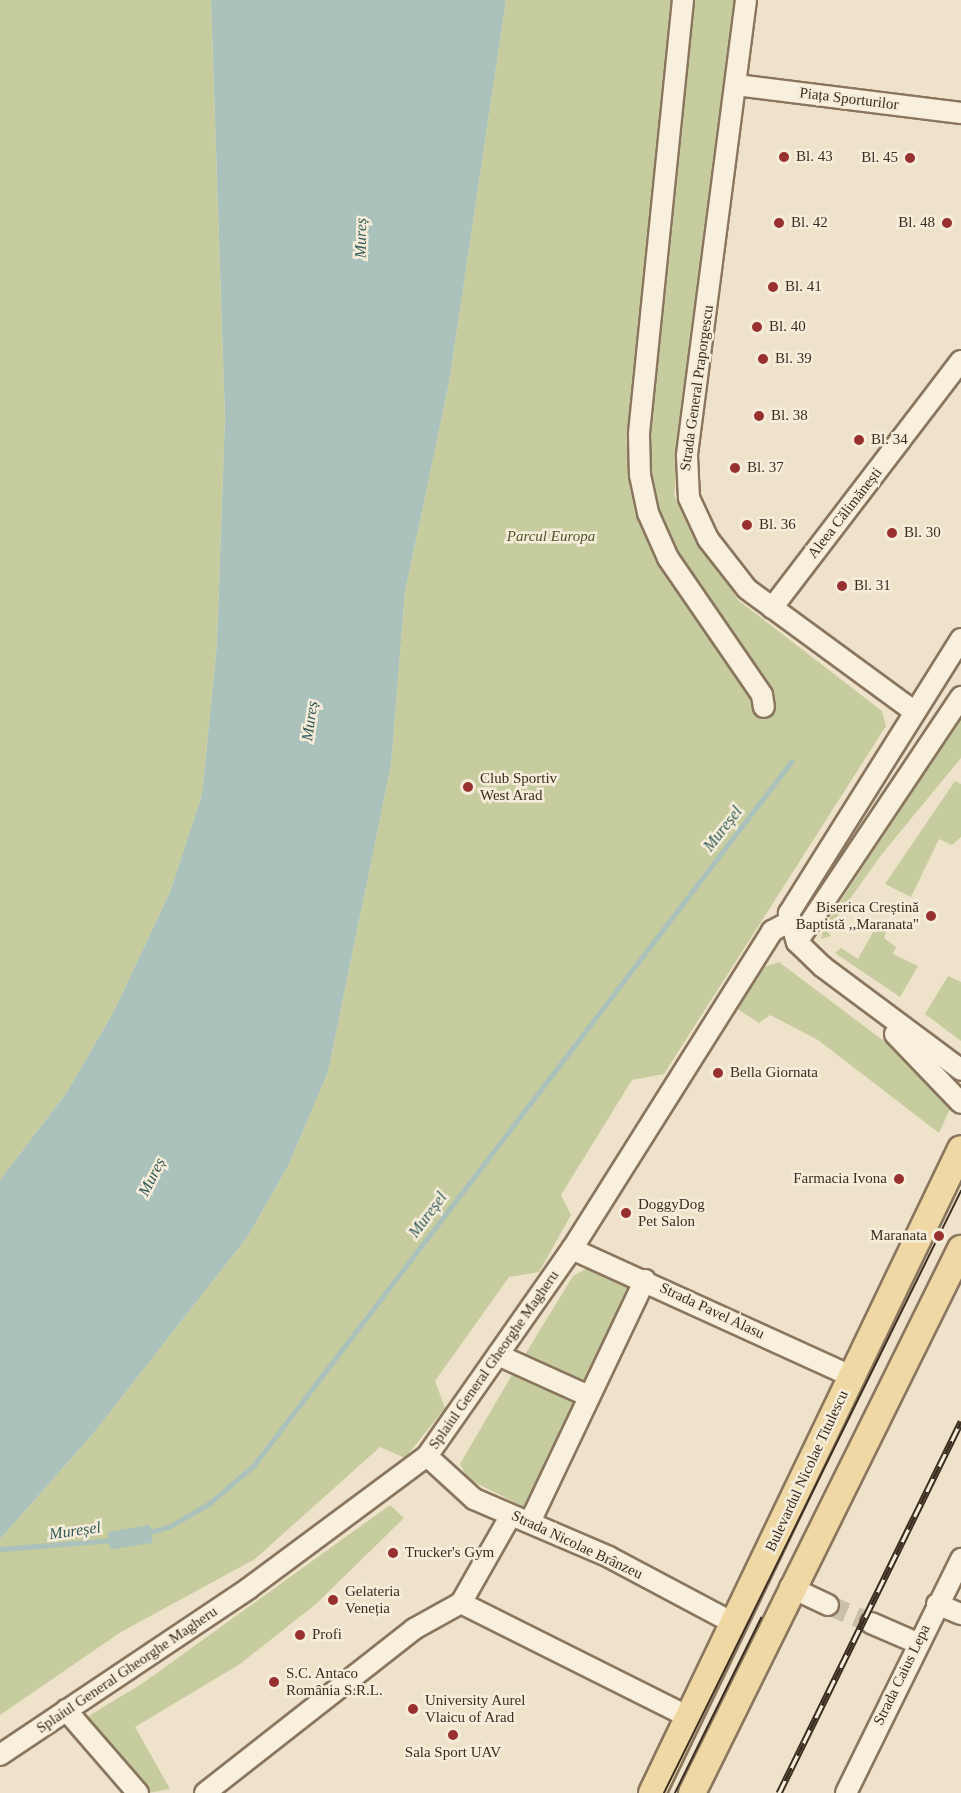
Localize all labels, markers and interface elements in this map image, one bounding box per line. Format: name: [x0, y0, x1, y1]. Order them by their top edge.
street label: Piața Sporturilor: [798, 84, 900, 114]
place label: Bl. 43: [796, 148, 833, 166]
place label: Bl. 45: [861, 149, 898, 167]
marker: Bl. 43: [777, 150, 791, 164]
marker: Bl. 45: [903, 151, 917, 165]
place label: Bl. 42: [791, 214, 828, 232]
place label: Bl. 48: [898, 214, 935, 232]
marker: Bl. 42: [772, 216, 786, 230]
marker: Bl. 48: [940, 216, 954, 230]
water label: Mureș: [351, 218, 371, 258]
place label: Bl. 41: [785, 278, 822, 296]
marker: Bl. 41: [766, 280, 780, 294]
street label: Strada General Praporgescu: [676, 304, 718, 472]
place label: Bl. 40: [769, 318, 806, 336]
marker: Bl. 40: [750, 320, 764, 334]
place label: Bl. 39: [775, 350, 812, 368]
marker: Bl. 39: [756, 352, 770, 366]
place label: Bl. 38: [771, 407, 808, 425]
marker: Bl. 38: [752, 409, 766, 423]
place label: Bl. 34: [871, 431, 908, 449]
marker: Bl. 34: [852, 433, 866, 447]
place label: Bl. 37: [747, 459, 784, 477]
marker: Bl. 37: [728, 461, 742, 475]
street label: Aleea Călimănești: [804, 464, 886, 562]
place label: Bl. 36: [759, 516, 796, 534]
marker: Bl. 36: [740, 518, 754, 532]
place label: Bl. 30: [904, 524, 941, 542]
marker: Bl. 30: [885, 526, 899, 540]
park label: Parcul Europa: [507, 528, 595, 546]
place label: Bl. 31: [854, 577, 891, 595]
marker: Bl. 31: [835, 579, 849, 593]
water label: Mureș: [298, 700, 322, 742]
place label: Club Sportiv West Arad: [480, 769, 557, 804]
marker: Club Sportiv West Arad: [461, 780, 475, 794]
water label: Mureșel: [699, 803, 747, 855]
place label: Biserica Creștină Baptistă ,,Maranata": [796, 898, 919, 933]
marker: Biserica Creștină Baptistă ,,Maranata": [924, 909, 938, 923]
place label: Bella Giornata: [730, 1064, 818, 1082]
marker: Bella Giornata: [711, 1066, 725, 1080]
water label: Mureș: [134, 1155, 170, 1199]
place label: Farmacia Ivona: [793, 1170, 887, 1188]
marker: Farmacia Ivona: [892, 1172, 906, 1186]
water label: Mureșel: [405, 1189, 451, 1241]
place label: DoggyDog Pet Salon: [638, 1195, 705, 1230]
marker: DoggyDog Pet Salon: [619, 1206, 633, 1220]
place label: Maranata: [870, 1227, 927, 1245]
marker: Maranata: [932, 1229, 946, 1243]
street label: Splaiul General Gheorghe Magheru: [425, 1267, 563, 1453]
street label: Strada Pavel Alasu: [656, 1279, 768, 1343]
street label: Bulevardul Nicolae Titulescu: [762, 1387, 852, 1555]
street label: Strada Nicolae Brânzeu: [509, 1507, 645, 1583]
water label: Mureșel: [48, 1518, 102, 1544]
place label: Trucker's Gym: [405, 1544, 494, 1562]
marker: Trucker's Gym: [386, 1546, 400, 1560]
place label: Gelateria Veneția: [345, 1582, 400, 1617]
marker: Gelateria Veneția: [326, 1593, 340, 1607]
street label: Splaiul General Gheorghe Magheru: [33, 1603, 221, 1737]
street label: Strada Caius Lepa: [870, 1622, 934, 1728]
place label: Profi: [312, 1626, 342, 1644]
marker: Profi: [293, 1628, 307, 1642]
place label: S.C. Antaco România S.R.L.: [286, 1664, 383, 1699]
marker: S.C. Antaco România S.R.L.: [267, 1675, 281, 1689]
place label: University Aurel Vlaicu of Arad: [425, 1691, 526, 1726]
marker: University Aurel Vlaicu of Arad: [406, 1702, 420, 1716]
marker: Sala Sport UAV: [446, 1728, 460, 1742]
place label: Sala Sport UAV: [405, 1744, 501, 1762]

